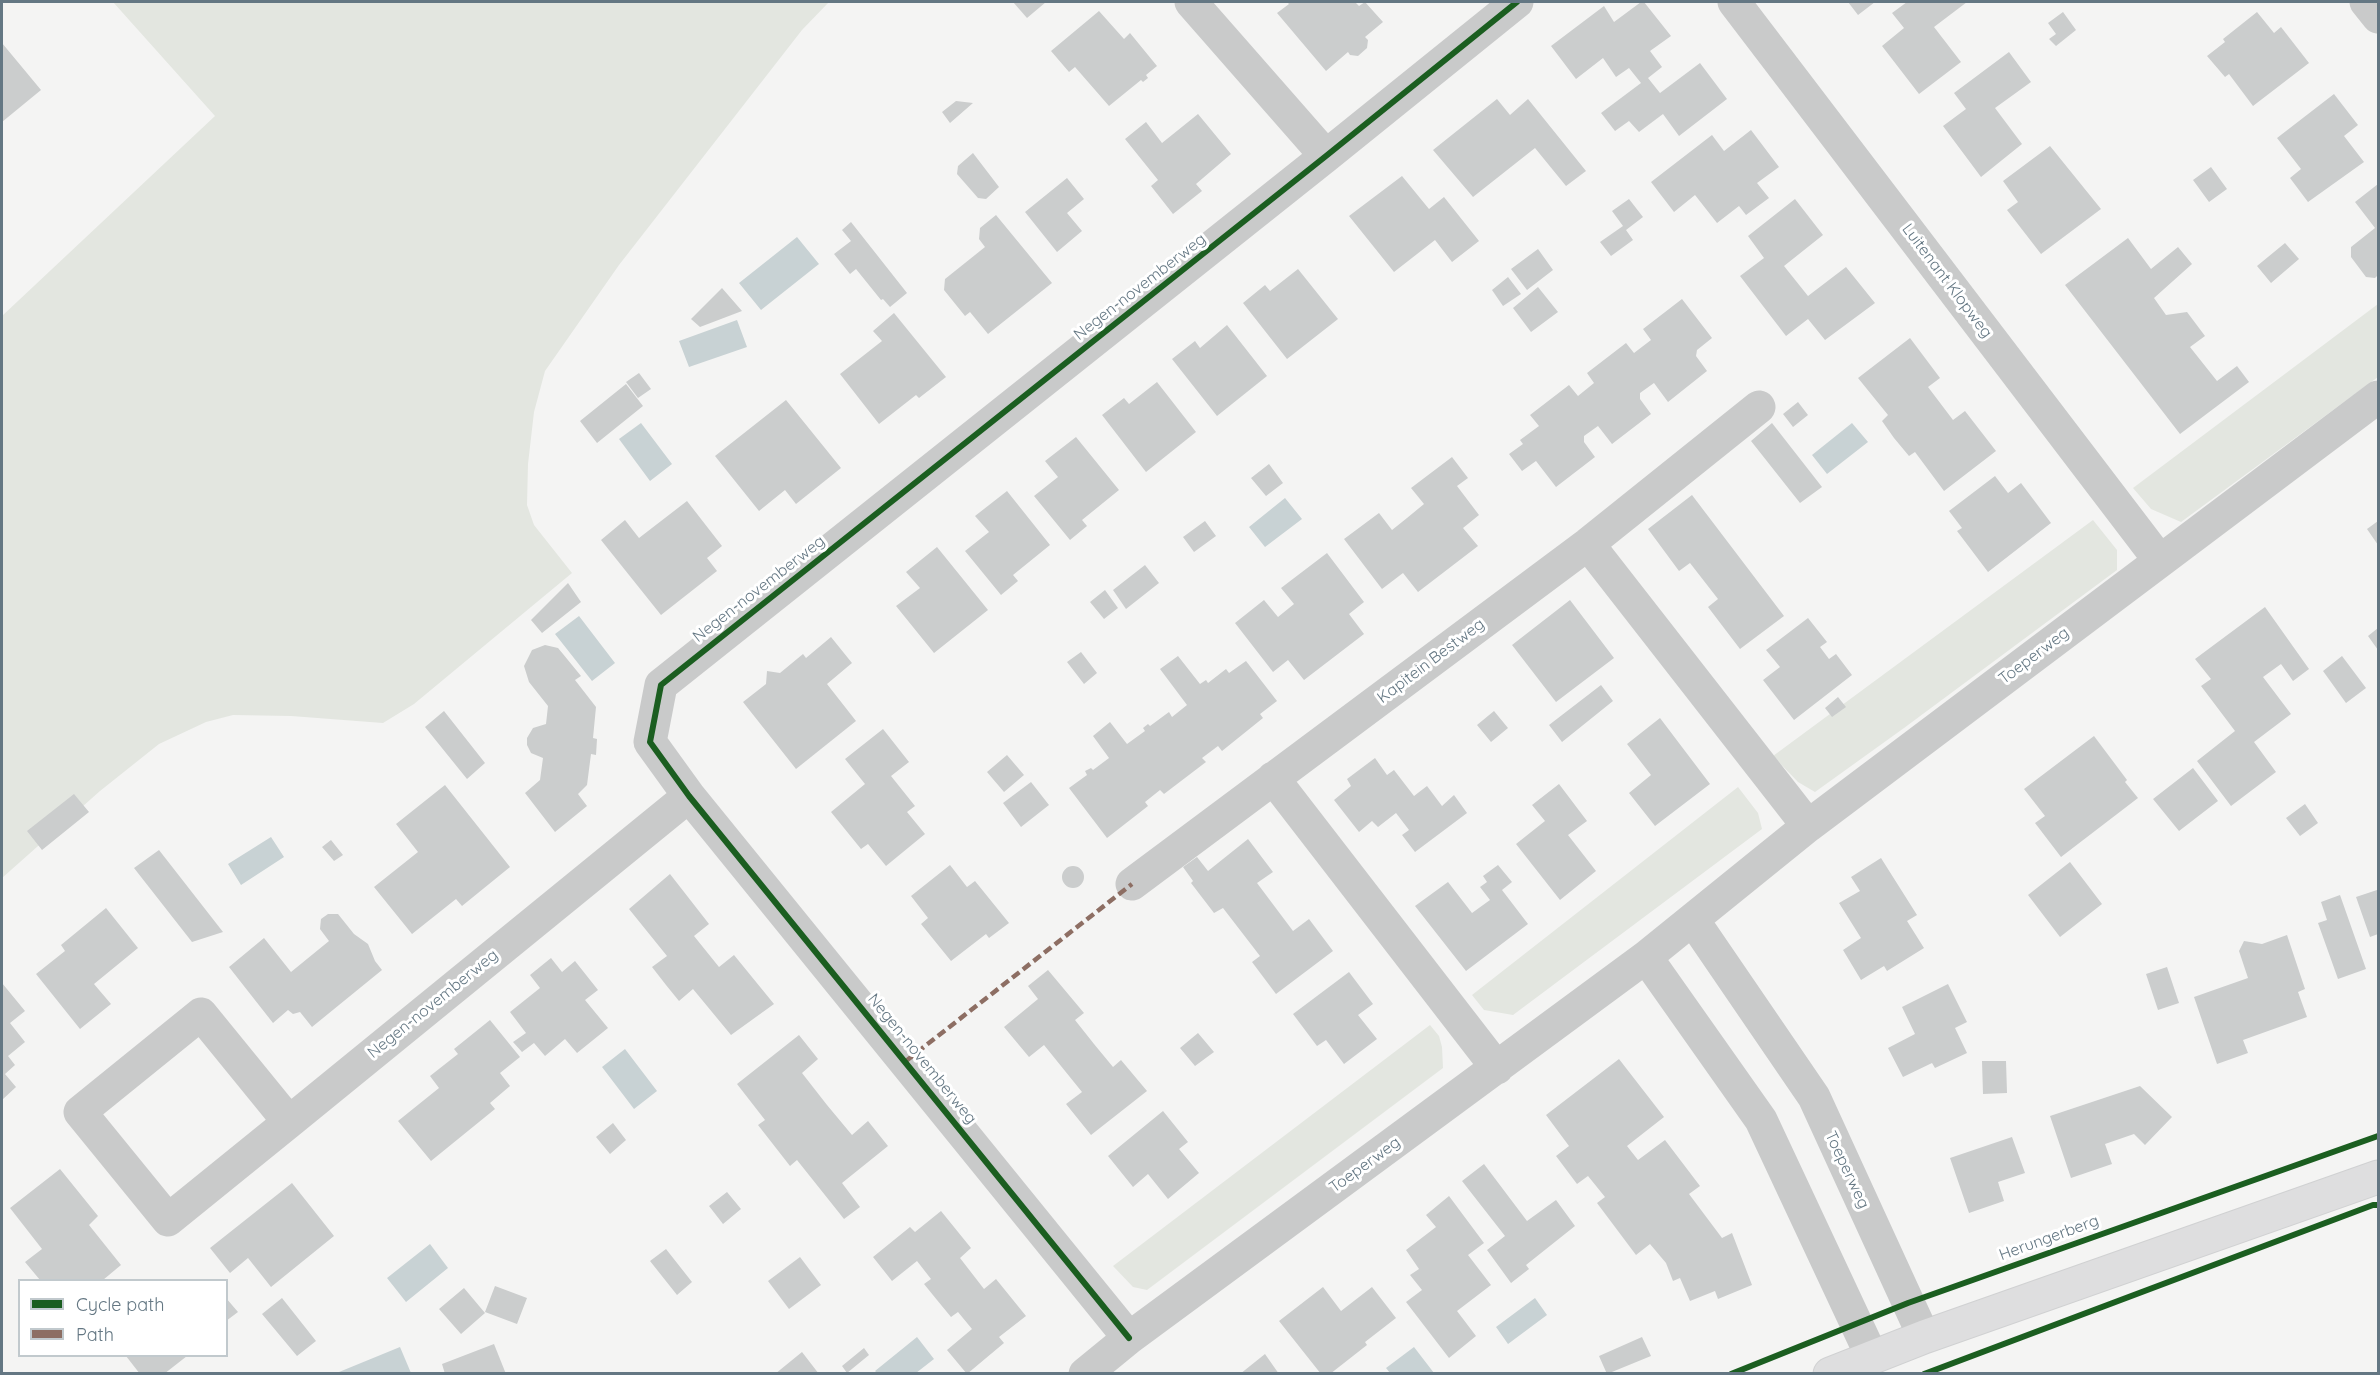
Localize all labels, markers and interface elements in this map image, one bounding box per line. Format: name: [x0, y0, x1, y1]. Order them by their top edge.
street label: Luitenant Klopweg: [1898, 220, 1996, 342]
street label: Negen-novemberweg: [1070, 229, 1210, 345]
street label: Negen-novemberweg: [689, 531, 829, 647]
street label: Kapitein Bestweg: [1374, 615, 1488, 707]
street label: Toeperweg: [1995, 623, 2073, 689]
street label: Negen-novemberweg: [364, 945, 502, 1063]
street label: Negen-novemberweg: [863, 990, 981, 1128]
street label: Toeperweg: [1821, 1128, 1873, 1212]
street label: Toeperweg: [1326, 1133, 1404, 1197]
street label: Herungerberg: [1997, 1211, 2101, 1265]
legend: [18, 1279, 228, 1357]
text: Cycle path: [76, 1293, 164, 1316]
text: Path: [76, 1323, 114, 1346]

